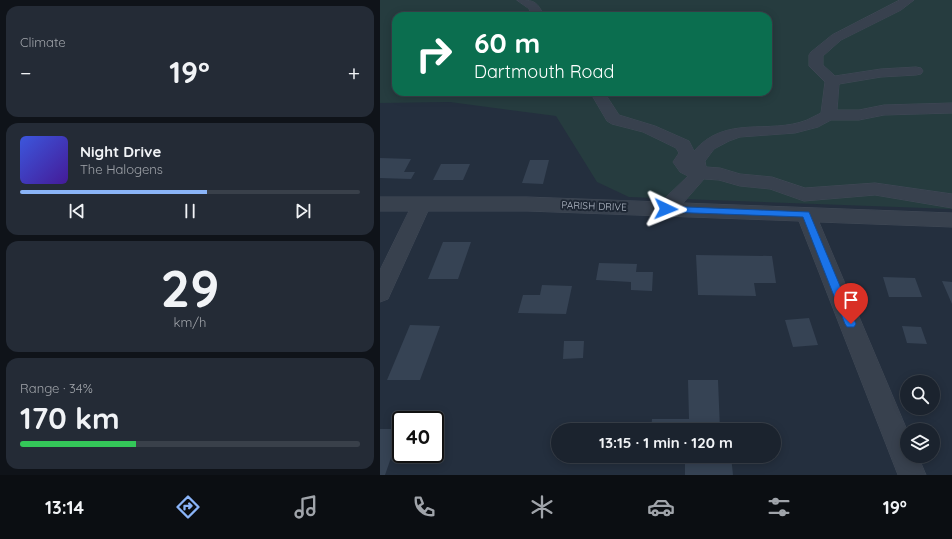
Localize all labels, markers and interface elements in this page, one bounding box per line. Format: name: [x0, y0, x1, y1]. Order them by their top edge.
text: 60 m: [474, 25, 540, 60]
icon: right: [408, 28, 460, 80]
text: Climate: [20, 34, 66, 50]
text: 19°: [169, 53, 210, 91]
text: −: [20, 59, 31, 87]
text: +: [348, 59, 360, 87]
text: Dartmouth Road: [474, 60, 614, 83]
text: Night Drive: [80, 142, 161, 161]
text: The Halogens: [80, 161, 163, 177]
position arrow: [645, 188, 687, 230]
street label: PARISH DRIVE: [561, 198, 627, 214]
icon: previous: [66, 200, 88, 222]
icon: pause: [179, 200, 201, 222]
icon: next: [292, 200, 314, 222]
text: 29: [160, 255, 220, 320]
pin: [834, 283, 868, 324]
icon: arrive: [840, 289, 862, 311]
text: km/h: [174, 314, 206, 330]
map controls: [900, 375, 940, 463]
button: search: [900, 375, 940, 415]
text: Range · 34%: [20, 380, 93, 396]
text: 170 km: [20, 399, 120, 437]
speed limit sign: 40: [392, 411, 444, 463]
button: layers: [900, 423, 940, 463]
text: 13:15 · 1 min · 120 m: [599, 433, 733, 452]
icon: directions: [174, 493, 202, 521]
icon: music: [292, 493, 320, 521]
icon: phone: [410, 493, 438, 521]
icon: climate: [528, 493, 556, 521]
icon: car: [647, 493, 675, 521]
icon: filters: [765, 493, 793, 521]
text: 13:14: [45, 496, 84, 519]
text: 19°: [883, 496, 907, 519]

